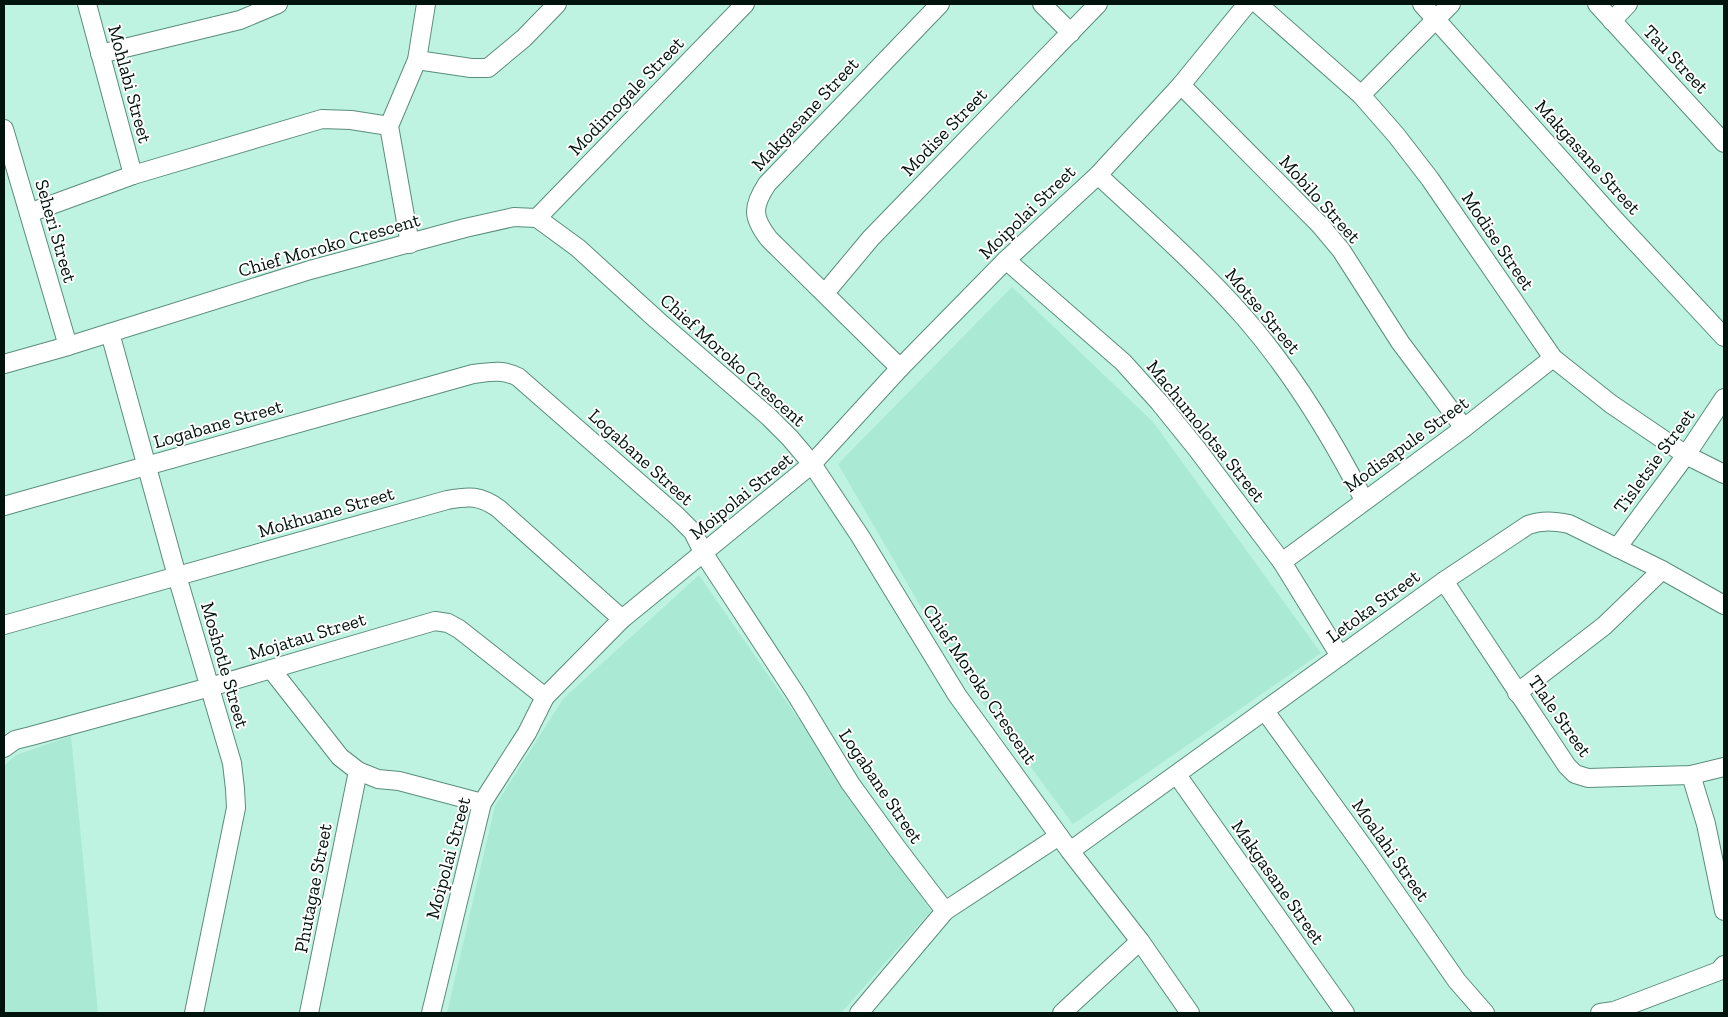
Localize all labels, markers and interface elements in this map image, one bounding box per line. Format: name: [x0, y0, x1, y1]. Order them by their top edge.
street label: Tau Street: [1638, 20, 1714, 98]
street label: Mohlabi Street: [103, 23, 157, 145]
street label: Modimogale Street: [564, 32, 688, 160]
street label: Makgasane Street: [747, 53, 863, 175]
street label: Modise Street: [896, 83, 992, 181]
street label: Makgasane Street: [1530, 95, 1646, 219]
street label: Mobilo Street: [1274, 150, 1366, 248]
street label: Moipolai Street: [974, 160, 1080, 264]
street label: Seheri Street: [30, 177, 82, 285]
street label: Modise Street: [1457, 188, 1539, 294]
street label: Chief Moroko Crescent: [235, 208, 423, 282]
street label: Motse Street: [1221, 263, 1305, 359]
street label: Chief Moroko Crescent: [655, 289, 811, 431]
street label: Machumolotsa Street: [1142, 355, 1270, 507]
street label: Modisapule Street: [1339, 391, 1473, 497]
street label: Logabane Street: [151, 395, 285, 453]
street label: Logabane Street: [584, 404, 698, 510]
street label: Tisletsie Street: [1608, 404, 1700, 518]
street label: Moipolai Street: [685, 448, 797, 544]
street label: Mokhuane Street: [255, 482, 397, 542]
street label: Letoka Street: [1322, 565, 1424, 647]
street label: Moshotle Street: [196, 599, 254, 731]
street label: Chief Moroko Crescent: [918, 600, 1042, 768]
street label: Mojatau Street: [246, 607, 368, 665]
street label: Tlale Street: [1524, 671, 1596, 761]
street label: Logabane Street: [834, 724, 928, 848]
street label: Moipolai Street: [421, 794, 475, 922]
street label: Moalahi Street: [1347, 794, 1435, 906]
street label: Makgasane Street: [1227, 815, 1329, 949]
street label: Phutagae Street: [289, 821, 337, 955]

